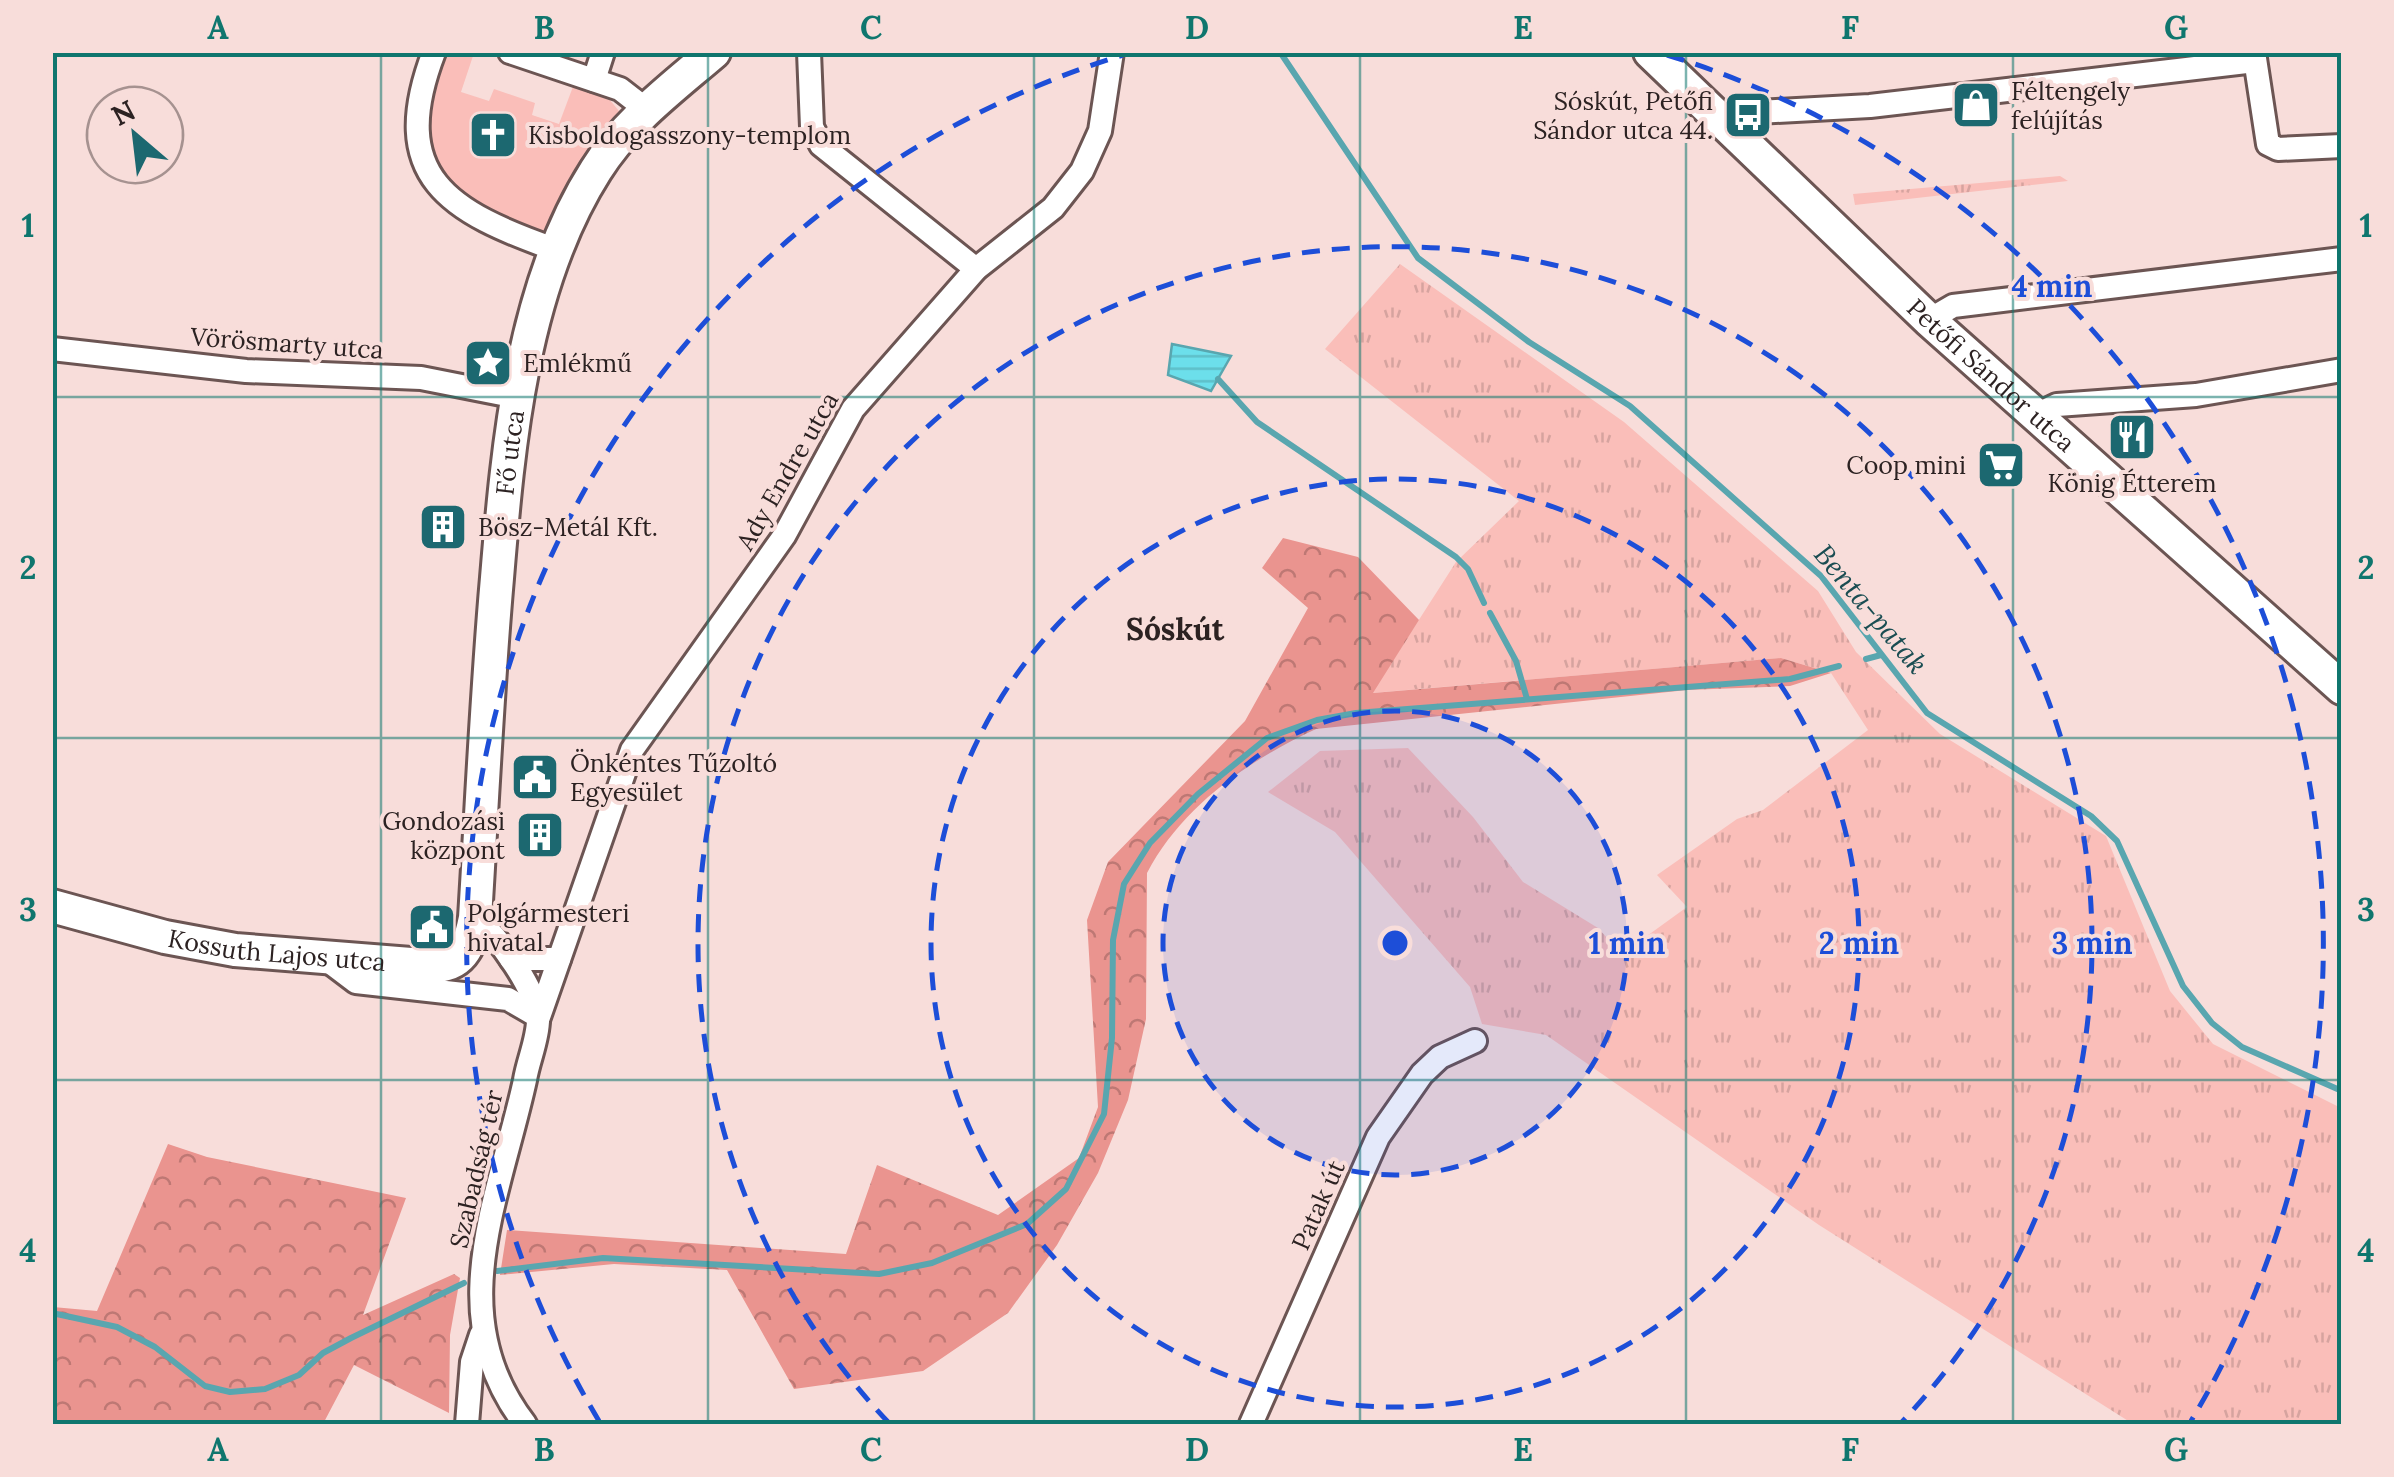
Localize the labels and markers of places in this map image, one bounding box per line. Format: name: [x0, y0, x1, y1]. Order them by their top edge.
place label: Féltengely felújítás: [2011, 75, 2131, 136]
shop icon: Féltengely felújítás: [1950, 79, 2002, 131]
place label: Sóskút, Petőfi Sándor utca 44.: [1533, 85, 1713, 146]
bus stop icon: Sóskút, Petőfi Sándor utca 44.: [1722, 89, 1774, 141]
church icon: Kisboldogasszony-templom: [467, 109, 519, 161]
place label: Kisboldogasszony-templom: [528, 119, 851, 151]
place icon: Emlékmű: [462, 337, 514, 389]
place label: Emlékmű: [523, 347, 632, 379]
restaurant icon: König Étterem: [2106, 411, 2158, 463]
supermarket icon: Coop mini: [1975, 439, 2027, 491]
place label: Coop mini: [1846, 449, 1966, 481]
place label: König Étterem: [2047, 467, 2217, 499]
building icon: Bösz-Metál Kft.: [417, 501, 469, 553]
place label: Bösz-Metál Kft.: [478, 511, 658, 543]
place label: Önkéntes Tűzoltó Egyesület: [570, 747, 777, 808]
public building icon: Önkéntes Tűzoltó Egyesület: [509, 751, 561, 803]
place label: Gondozási központ: [382, 805, 505, 866]
building icon: Gondozási központ: [514, 809, 566, 861]
place label: Polgármesteri hivatal: [467, 897, 629, 958]
public building icon: Polgármesteri hivatal: [406, 901, 458, 953]
centre of rings: [1377, 925, 1413, 961]

